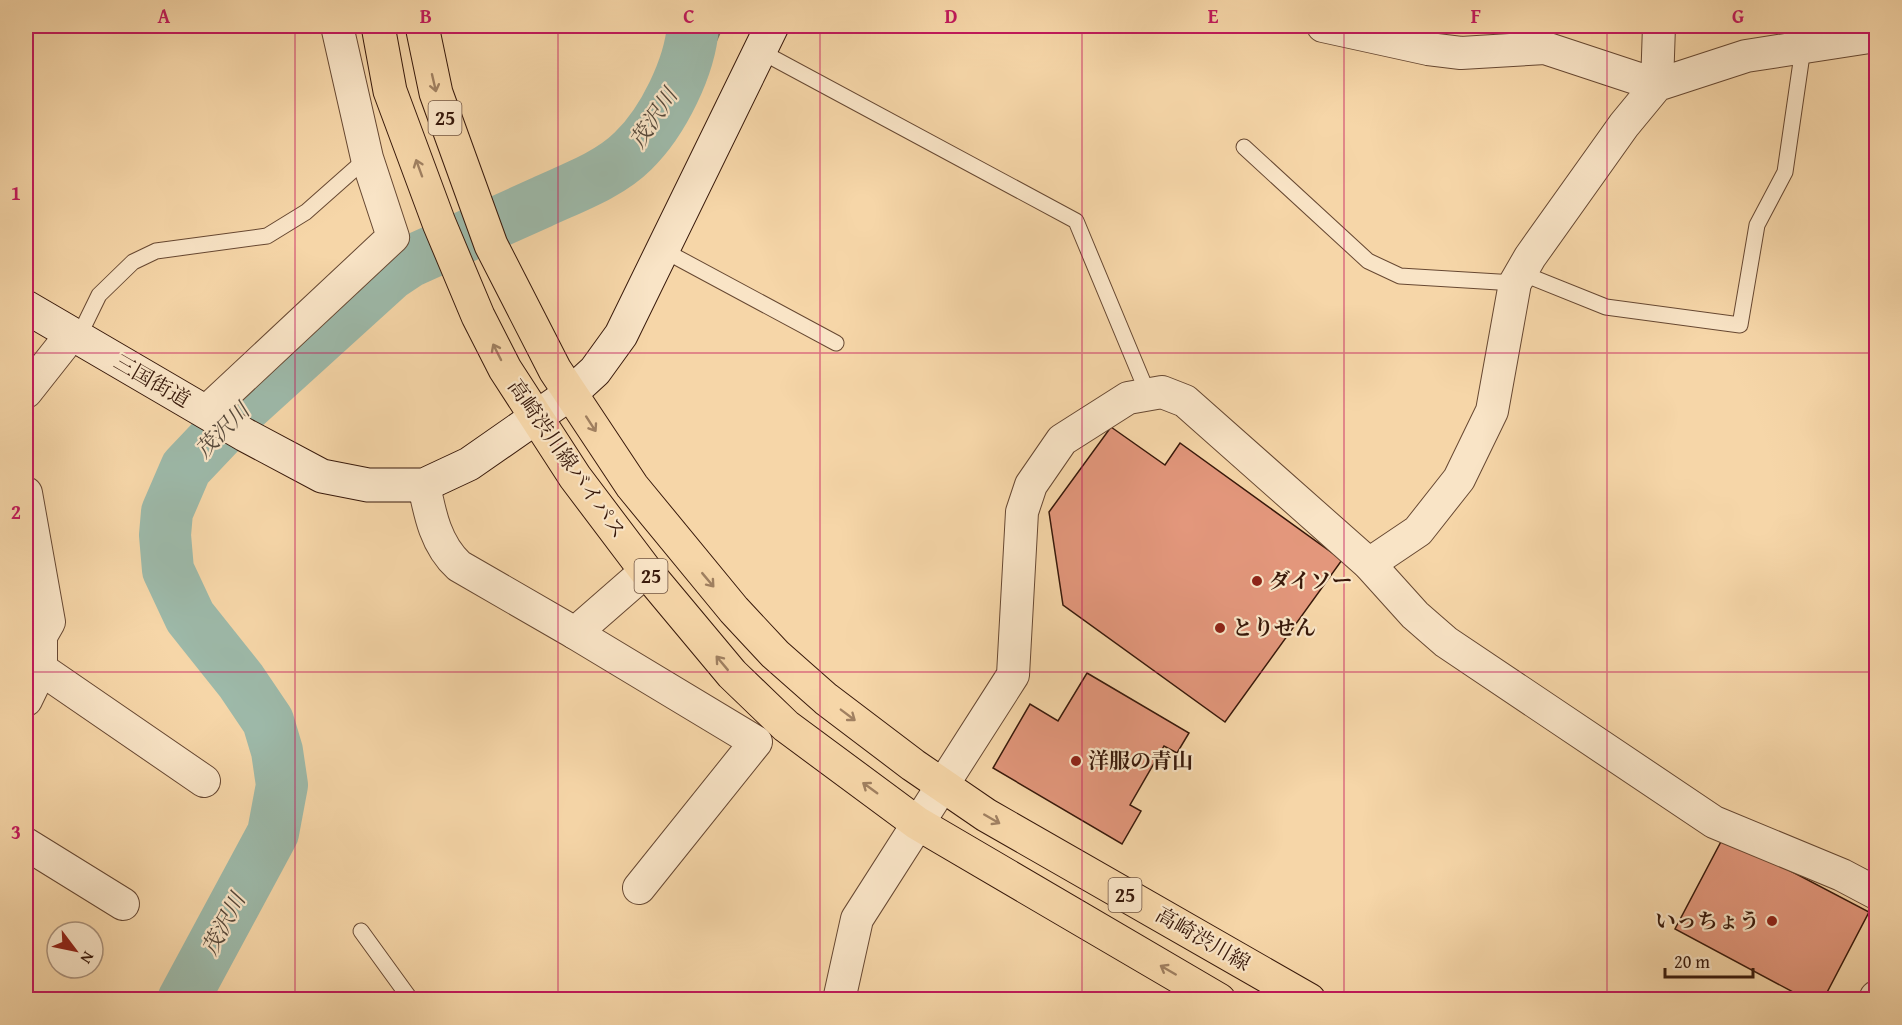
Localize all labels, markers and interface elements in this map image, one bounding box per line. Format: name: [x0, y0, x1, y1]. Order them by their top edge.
text: A: [158, 1, 171, 30]
text: B: [420, 1, 432, 30]
text: C: [683, 1, 695, 30]
text: D: [944, 1, 958, 30]
text: E: [1208, 1, 1219, 30]
text: F: [1471, 1, 1481, 30]
text: G: [1732, 1, 1744, 30]
one-way arrow: [429, 72, 440, 92]
water label: 茂沢川: [621, 80, 686, 154]
road number: 25: [428, 101, 462, 135]
one-way arrow: [412, 159, 423, 178]
text: 1: [11, 178, 21, 207]
one-way arrow: [490, 344, 502, 362]
street label: 三国街道: [108, 346, 196, 415]
street label: 高崎渋川線バイパス: [501, 373, 634, 545]
water label: 茂沢川: [188, 394, 258, 465]
one-way arrow: [585, 415, 597, 432]
text: 2: [11, 497, 21, 526]
road number: 25: [634, 559, 668, 593]
place label: ダイソー: [1269, 565, 1353, 596]
one-way arrow: [701, 572, 715, 587]
marker: ダイソー: [1250, 574, 1264, 588]
place label: とりせん: [1232, 612, 1316, 643]
marker: とりせん: [1213, 621, 1227, 635]
one-way arrow: [715, 656, 729, 671]
one-way arrow: [839, 709, 855, 721]
place label: 洋服の青山: [1088, 745, 1193, 776]
marker: 洋服の青山: [1069, 754, 1083, 768]
one-way arrow: [863, 782, 879, 794]
one-way arrow: [983, 813, 1000, 825]
text: 3: [11, 817, 21, 846]
road number: 25: [1108, 878, 1142, 912]
water label: 茂沢川: [193, 886, 254, 961]
street label: 高崎渋川線: [1150, 899, 1256, 978]
place label: いっちょう: [1655, 905, 1760, 936]
marker: いっちょう: [1765, 914, 1779, 928]
north arrow: [45, 920, 105, 980]
scale bar: [1665, 941, 1754, 979]
text: N: [75, 947, 101, 969]
text: 20 m: [1674, 948, 1710, 975]
one-way arrow: [1160, 964, 1177, 976]

